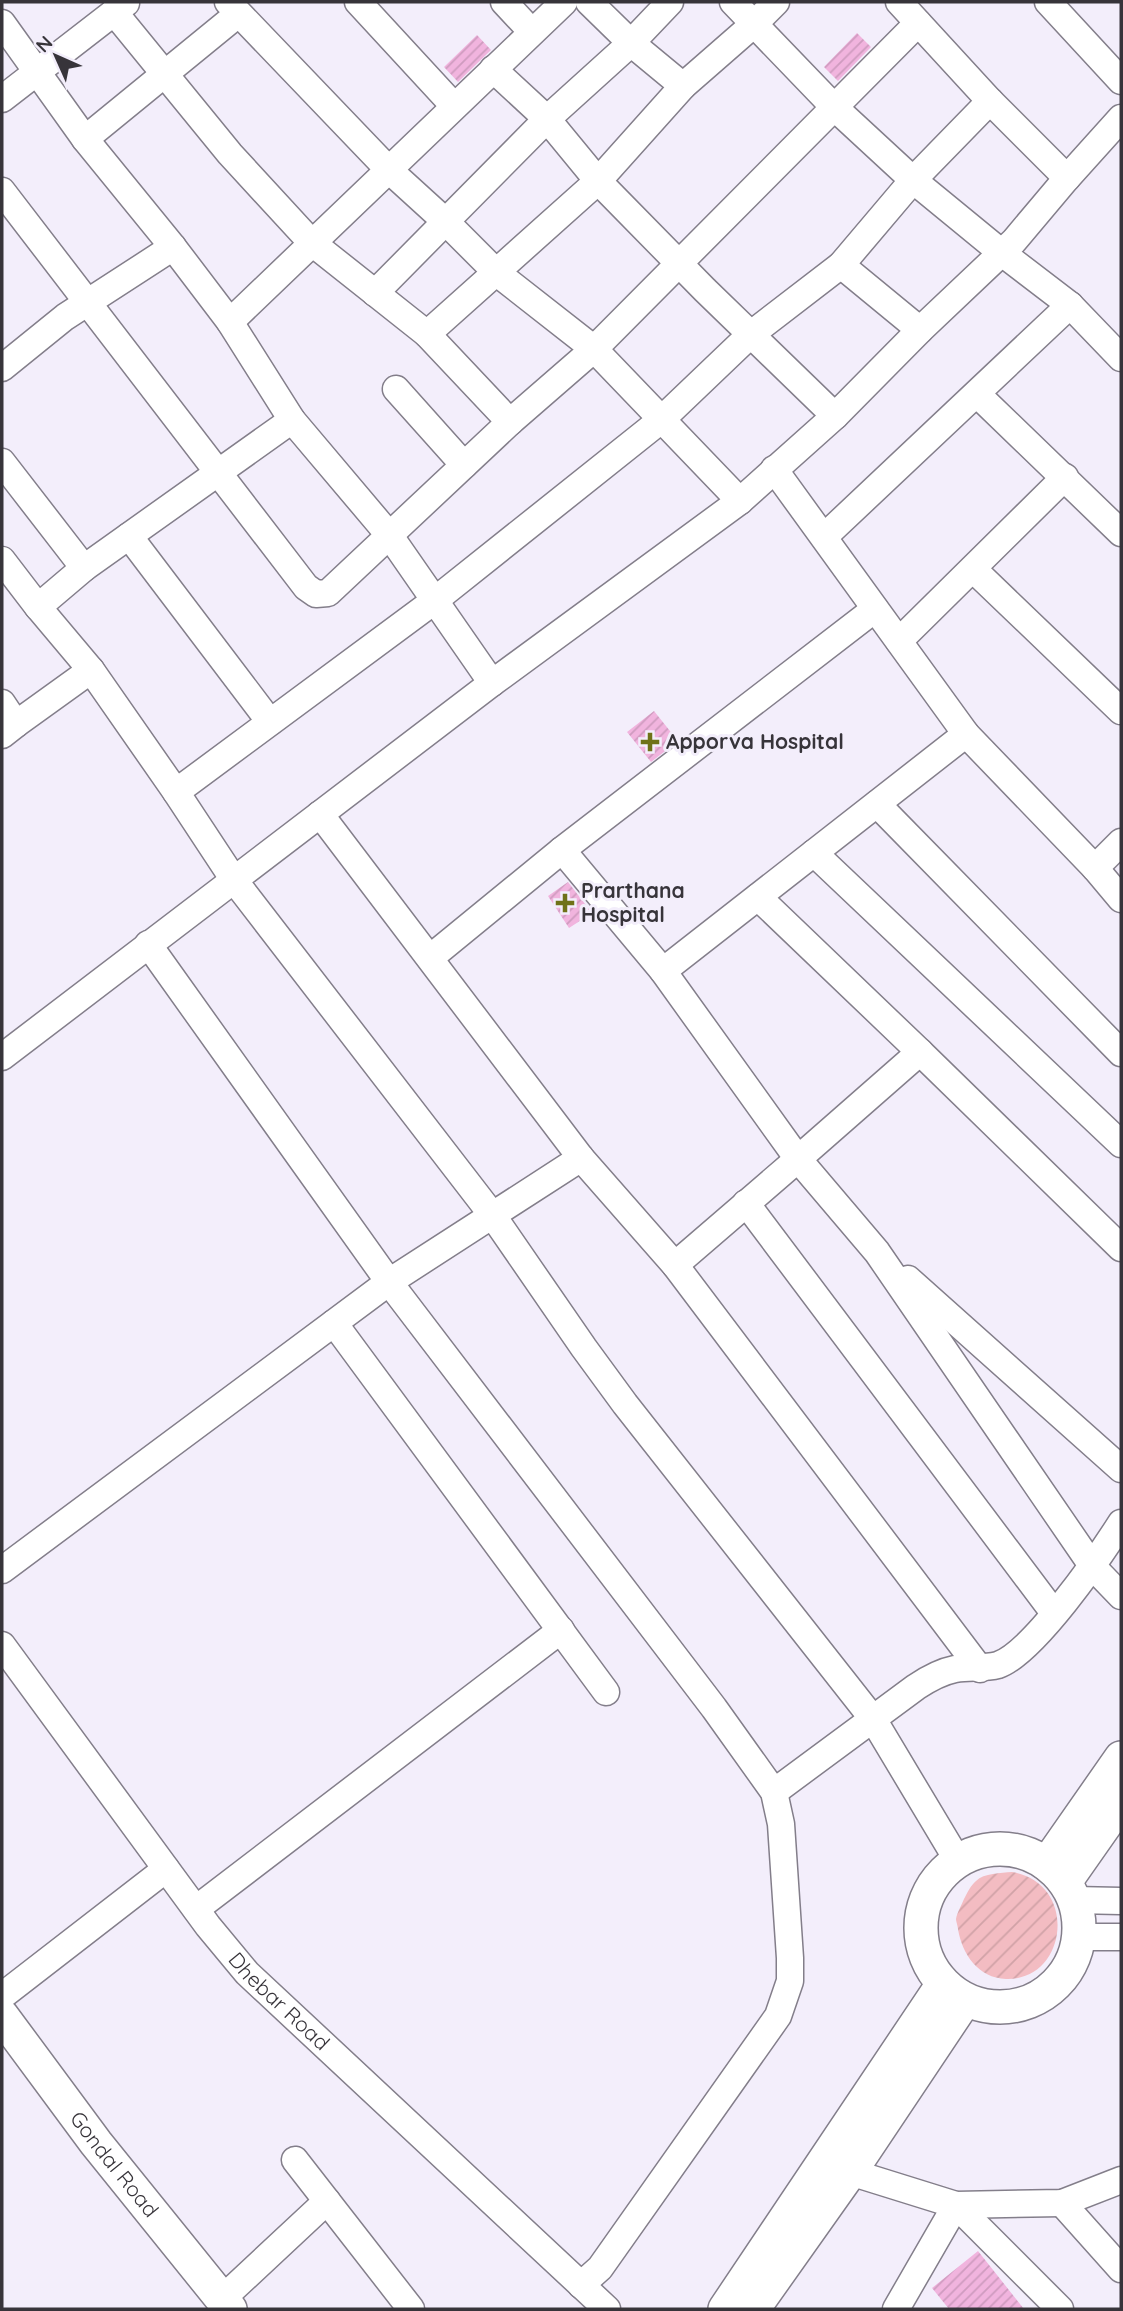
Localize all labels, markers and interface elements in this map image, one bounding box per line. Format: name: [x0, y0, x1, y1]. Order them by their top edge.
north arrow: [21, 21, 91, 91]
text: N: [31, 31, 57, 57]
place label: Apporva Hospital: [666, 728, 844, 754]
marker: Apporva Hospital: [640, 732, 660, 752]
place label: Prarthana Hospital: [581, 877, 685, 927]
marker: Prarthana Hospital: [555, 893, 575, 913]
street label: Dhebar Road: [223, 1947, 335, 2055]
street label: Gondal Road: [65, 2106, 165, 2222]

